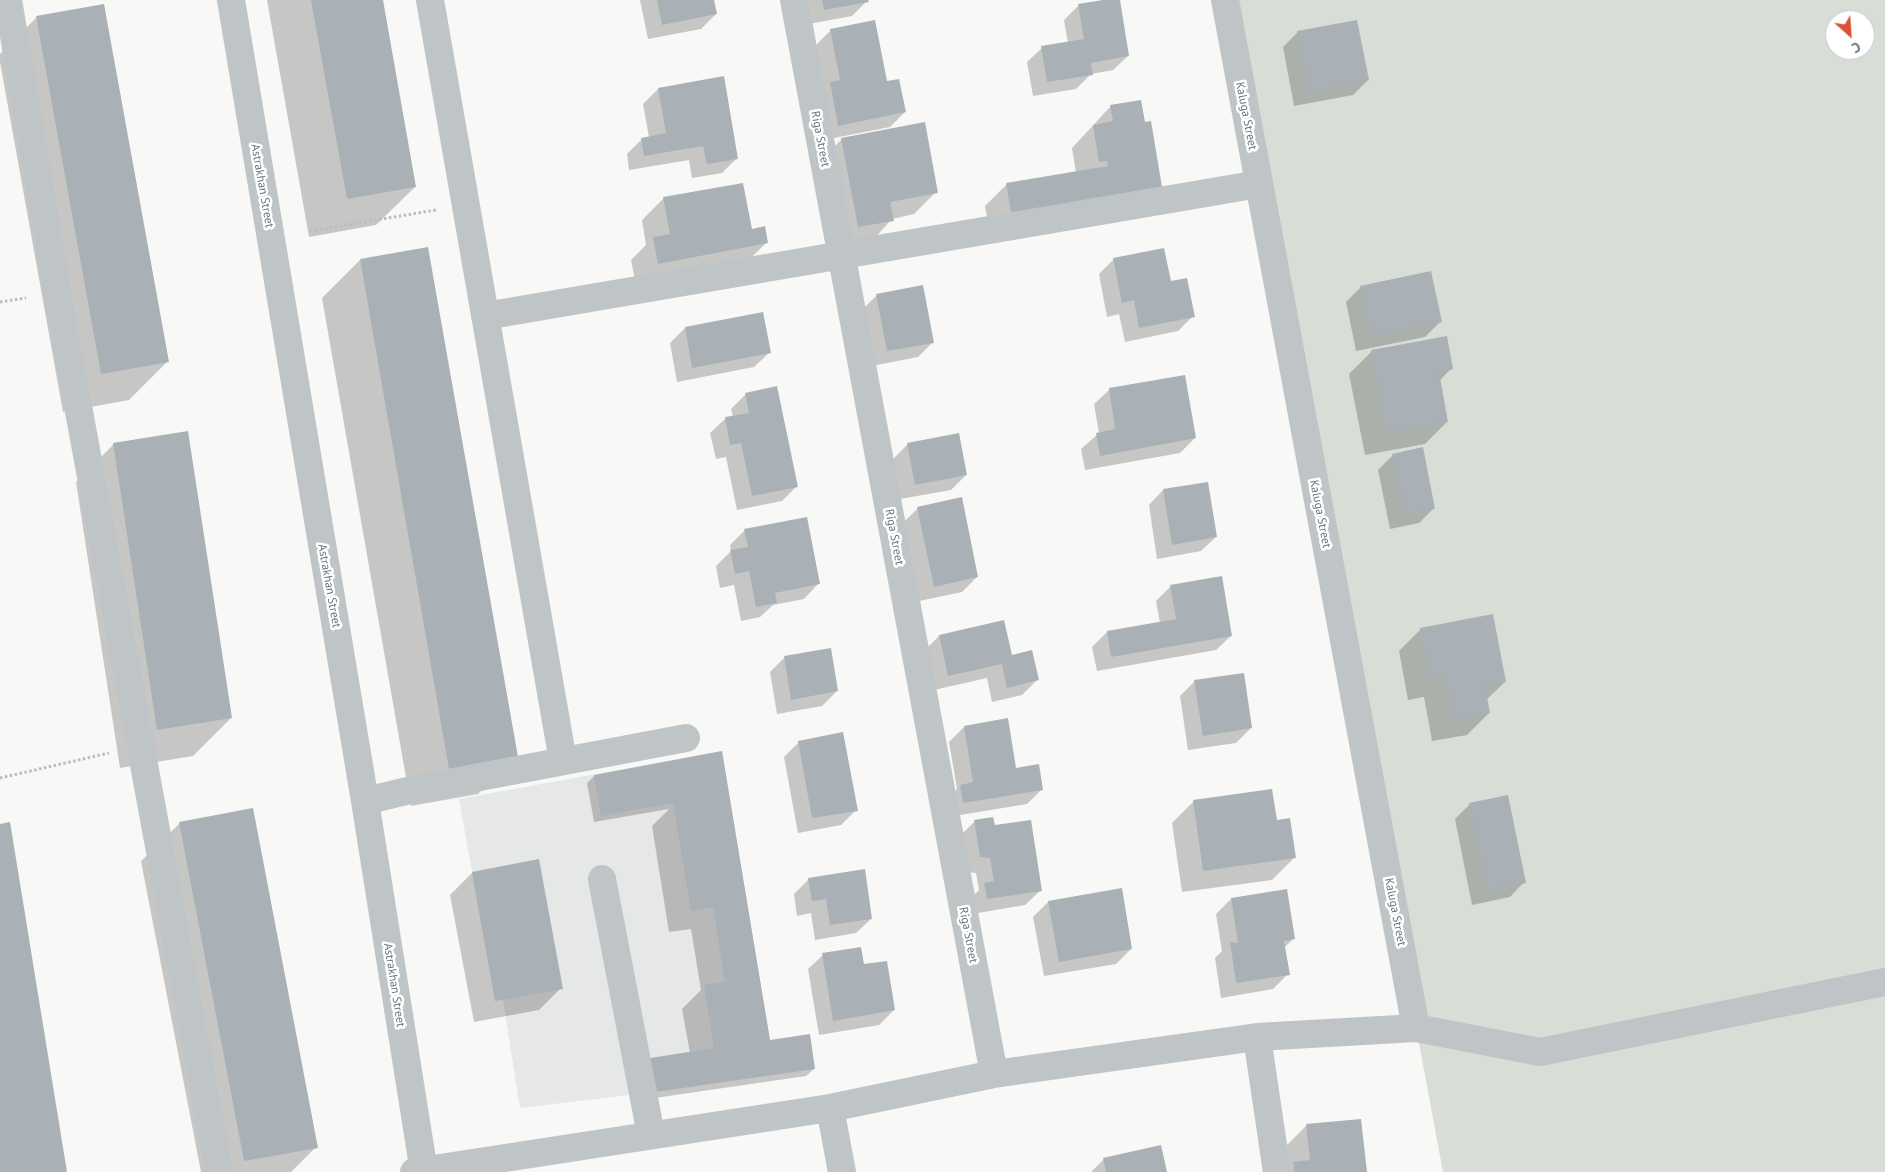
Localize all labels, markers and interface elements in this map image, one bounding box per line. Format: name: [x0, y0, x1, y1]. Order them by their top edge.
north arrow: [1825, 10, 1875, 60]
text: С: [1849, 38, 1864, 57]
street label: Kaluga Street: [1232, 81, 1260, 151]
street label: Riga Street: [808, 110, 832, 168]
street label: Astrakhan Street: [248, 143, 276, 229]
street label: Kaluga Street: [1306, 479, 1334, 549]
street label: Riga Street: [882, 508, 906, 566]
street label: Astrakhan Street: [315, 543, 343, 629]
street label: Kaluga Street: [1381, 877, 1409, 947]
street label: Riga Street: [956, 906, 980, 964]
street label: Astrakhan Street: [380, 942, 408, 1028]

